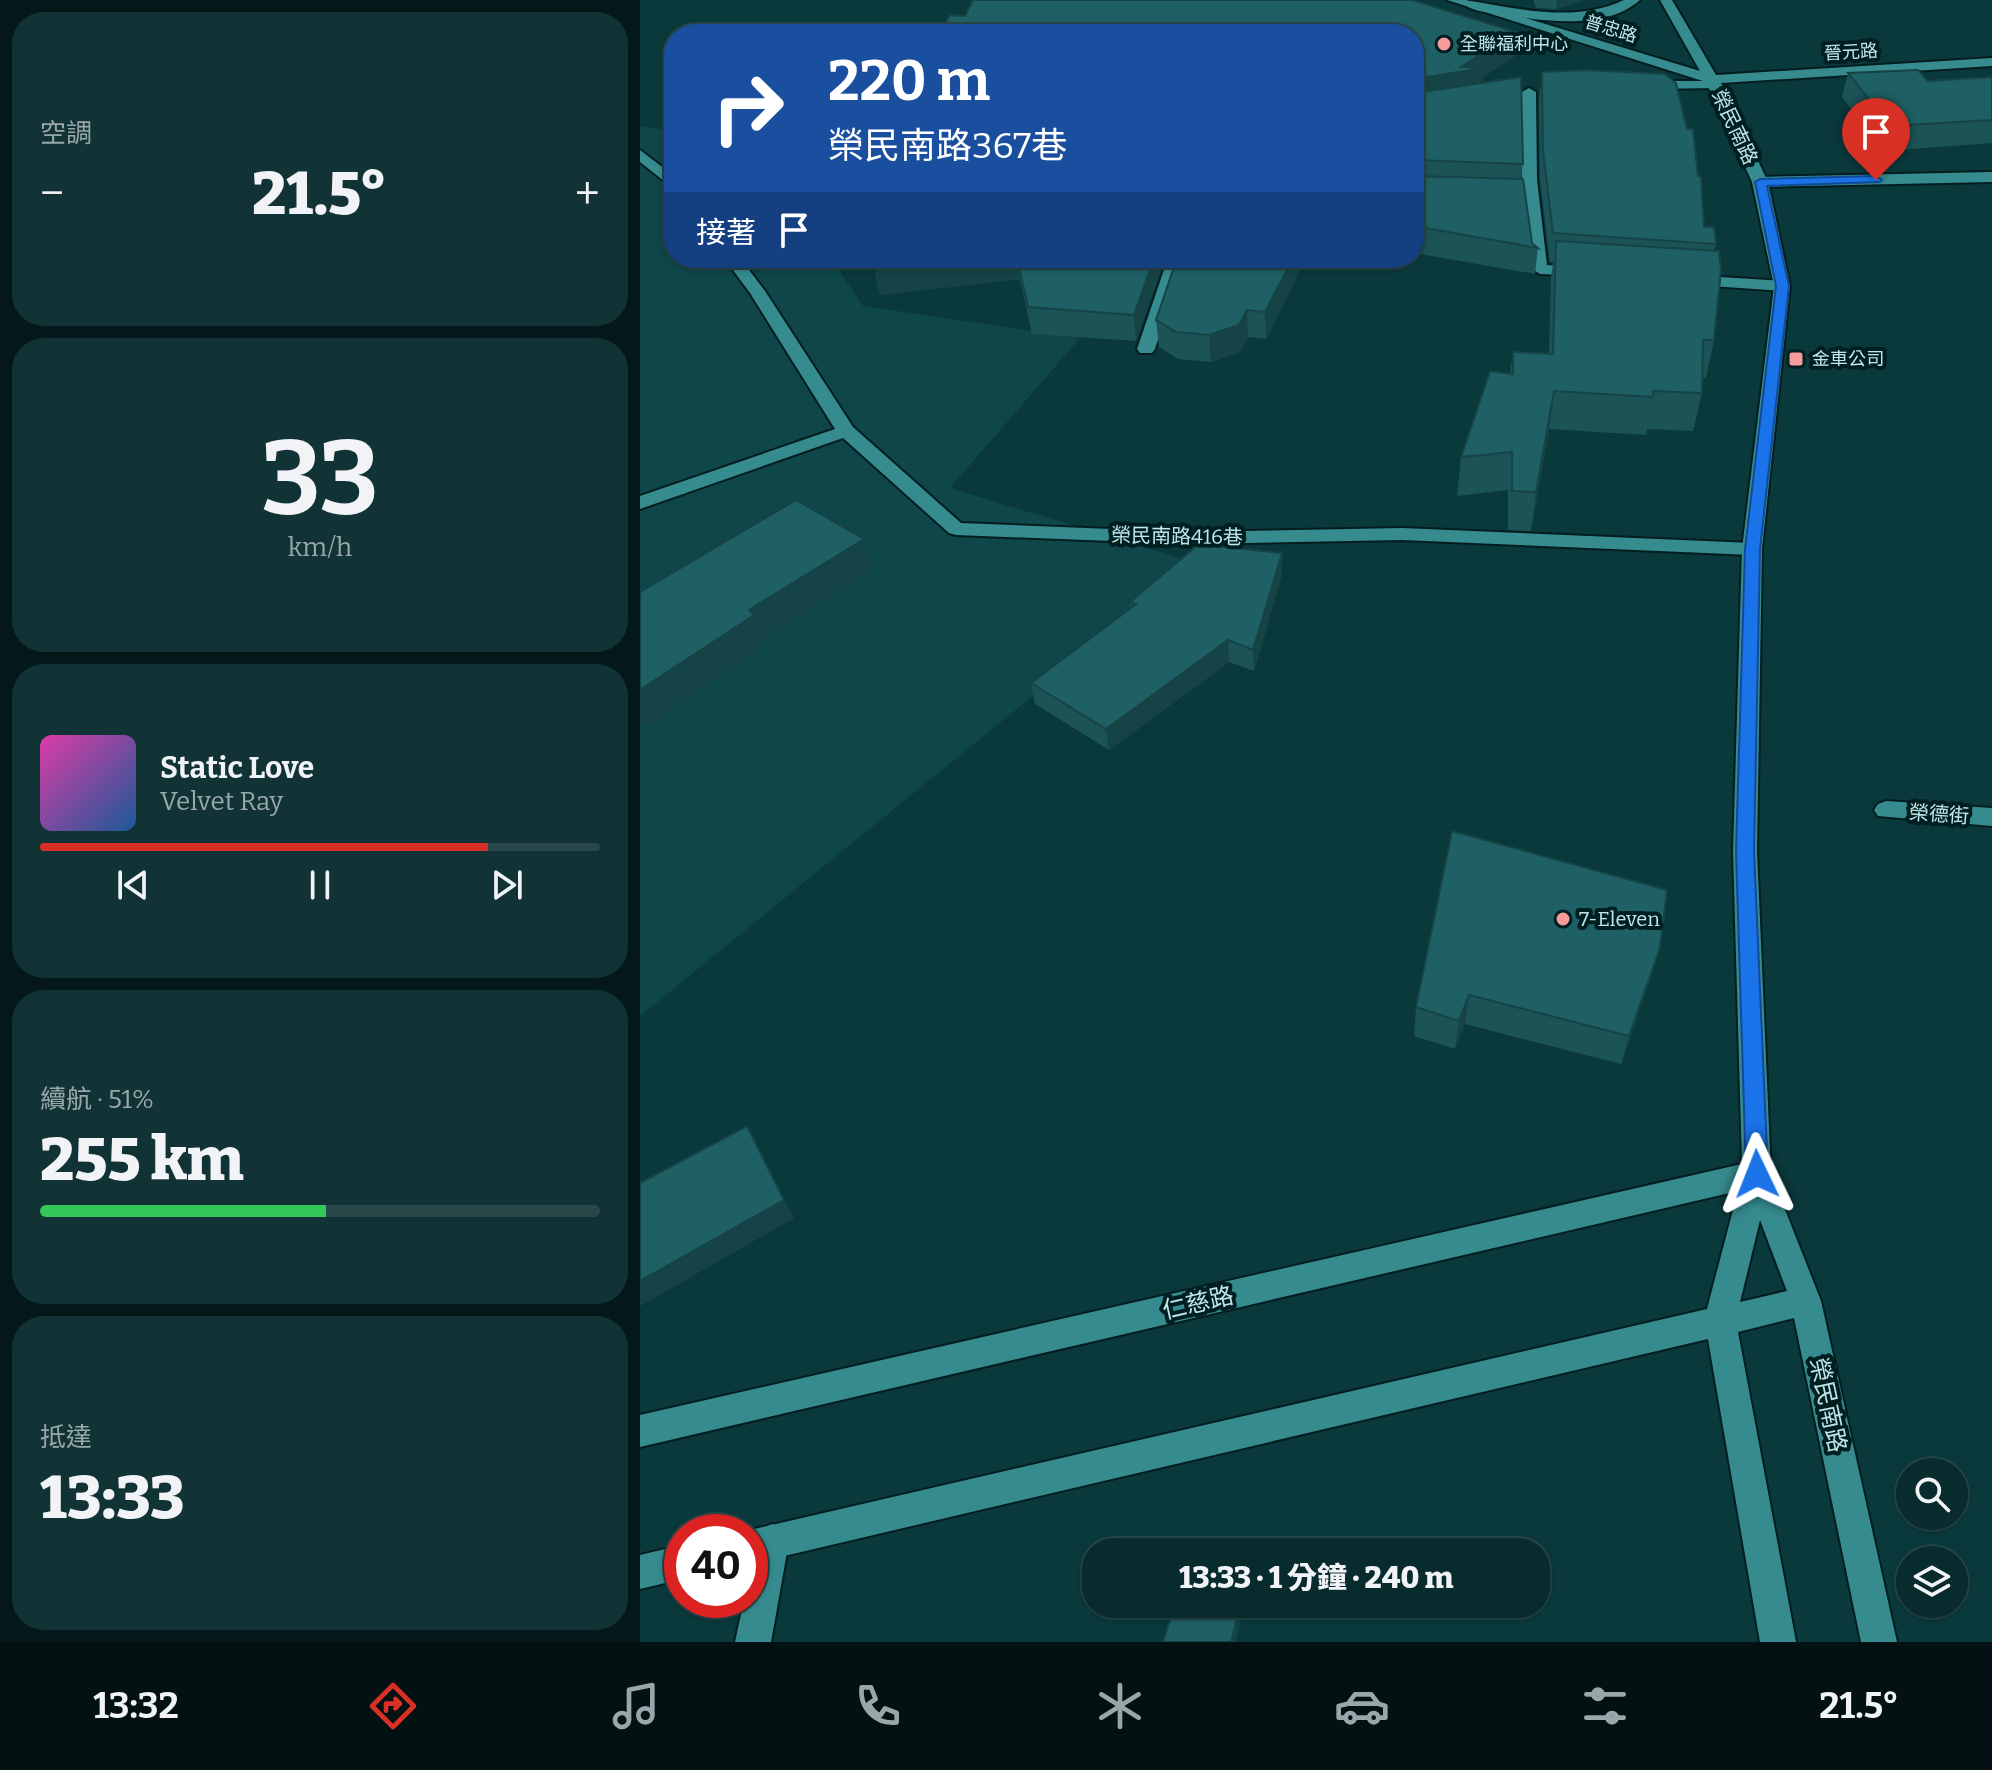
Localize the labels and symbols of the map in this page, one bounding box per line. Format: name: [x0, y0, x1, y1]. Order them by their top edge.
street label: 普忠路: [1582, 11, 1640, 47]
place label: 全聯福利中心: [1460, 33, 1568, 55]
marker: 全聯福利中心: [1435, 35, 1453, 53]
street label: 晉元路: [1823, 40, 1879, 64]
street label: 榮民南路: [1707, 86, 1763, 168]
pin: [1842, 98, 1910, 180]
place label: 金車公司: [1812, 348, 1884, 370]
marker: 金車公司: [1787, 350, 1805, 368]
street label: 榮民南路416巷: [1111, 523, 1243, 549]
street label: 榮德街: [1908, 800, 1970, 828]
place label: 7-Eleven: [1579, 907, 1660, 931]
marker: 7-Eleven: [1554, 910, 1572, 928]
position arrow: [1715, 1132, 1799, 1216]
street label: 仁慈路: [1160, 1281, 1236, 1325]
street label: 榮民南路: [1804, 1355, 1852, 1455]
speed limit sign: 40: [664, 1514, 768, 1618]

